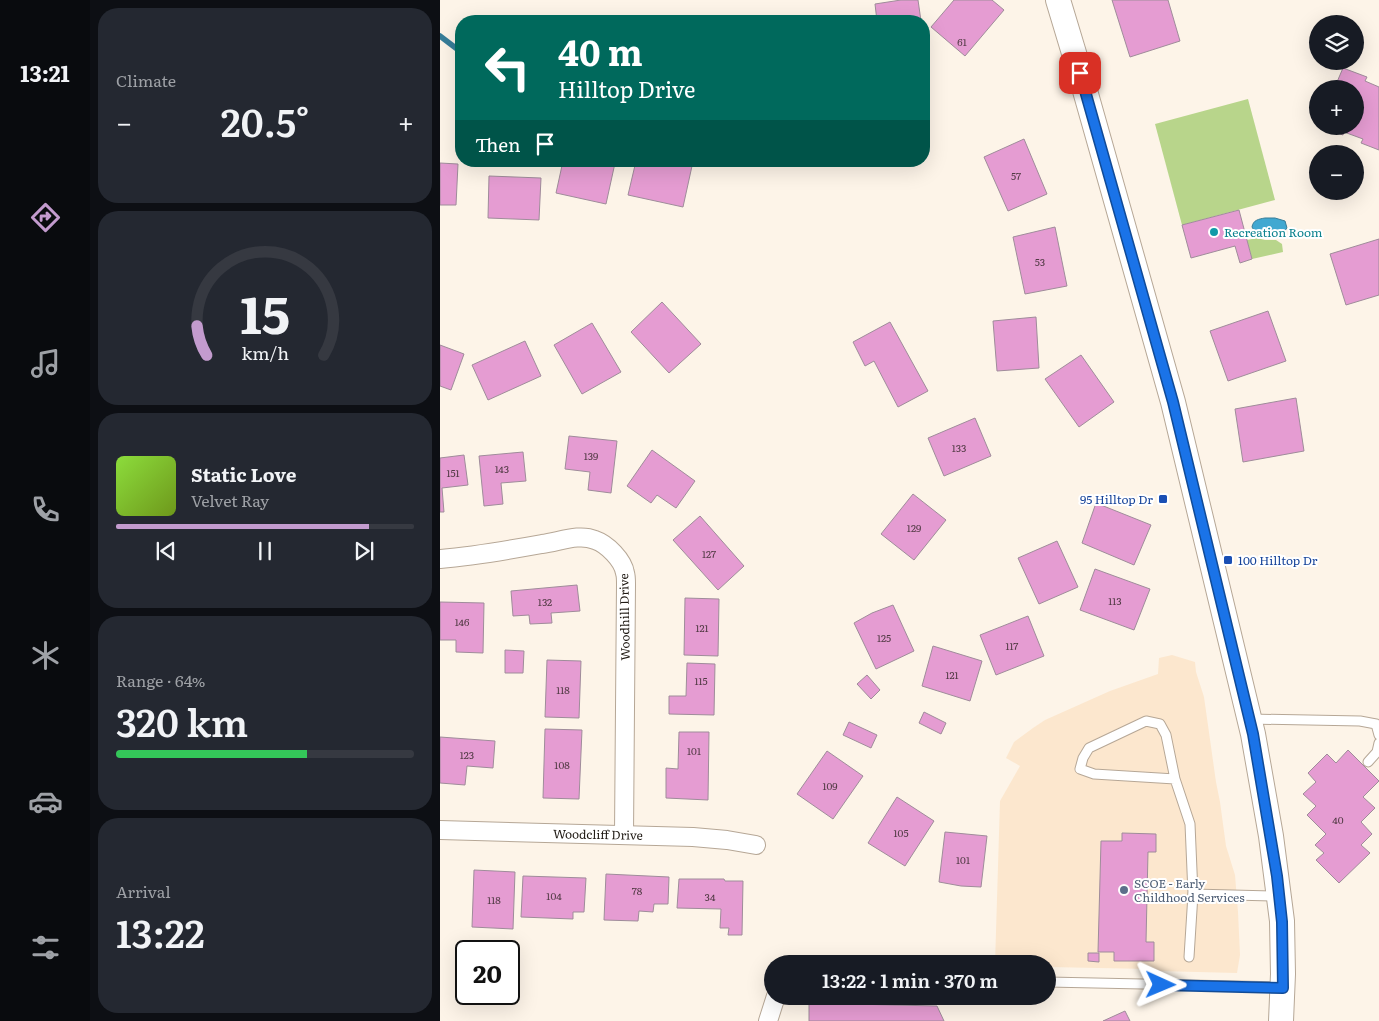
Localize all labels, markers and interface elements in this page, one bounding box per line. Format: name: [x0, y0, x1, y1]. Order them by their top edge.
map controls: [1309, 15, 1364, 200]
button: layers: [1309, 15, 1364, 70]
text: 40 m: [558, 25, 643, 77]
house number: 61: [957, 34, 967, 49]
icon: left: [475, 35, 540, 100]
pin: [1059, 52, 1101, 94]
text: 13:21: [20, 56, 70, 89]
icon: arrive: [1066, 59, 1094, 87]
text: Climate: [116, 68, 176, 92]
text: Hilltop Drive: [558, 72, 696, 105]
button: +: [1309, 80, 1364, 135]
text: 20.5°: [221, 92, 309, 149]
text: −: [116, 100, 132, 142]
text: +: [398, 100, 414, 142]
text: Then: [475, 130, 521, 158]
icon: arrive: [531, 130, 559, 158]
button: −: [1309, 145, 1364, 200]
house number: 57: [1011, 168, 1021, 183]
icon: directions: [28, 200, 63, 235]
place label: Recreation Room: [1224, 223, 1323, 241]
marker: Recreation Room: [1208, 226, 1220, 238]
house number: 53: [1035, 254, 1045, 269]
text: 15: [240, 273, 290, 350]
text: km/h: [241, 339, 289, 366]
icon: music: [28, 346, 63, 381]
house number: 133: [952, 440, 966, 455]
house number: 139: [584, 448, 598, 463]
text: Static Love: [191, 460, 296, 488]
house number: 143: [495, 461, 509, 476]
house number: 151: [446, 465, 460, 480]
text: Velvet Ray: [191, 488, 269, 512]
place label: 95 Hilltop Dr: [1080, 490, 1153, 508]
icon: phone: [28, 492, 63, 527]
marker: 95 Hilltop Dr: [1157, 493, 1169, 505]
house number: 129: [907, 520, 921, 535]
icon: previous: [152, 537, 180, 565]
icon: pause: [251, 537, 279, 565]
icon: next: [350, 537, 378, 565]
house number: 127: [702, 546, 716, 561]
place label: 100 Hilltop Dr: [1238, 551, 1318, 569]
marker: 100 Hilltop Dr: [1222, 554, 1234, 566]
street label: Woodhill Drive: [614, 573, 634, 661]
house number: 113: [1108, 593, 1122, 608]
house number: 132: [538, 594, 552, 609]
house number: 146: [455, 614, 470, 629]
house number: 121: [695, 620, 709, 635]
house number: 125: [877, 630, 891, 645]
icon: climate: [28, 638, 63, 673]
house number: 117: [1006, 638, 1018, 653]
house number: 121: [945, 667, 959, 682]
text: Range · 64%: [116, 668, 205, 692]
house number: 115: [694, 673, 708, 688]
house number: 118: [556, 682, 570, 697]
text: 320 km: [116, 692, 248, 749]
house number: 101: [687, 743, 701, 758]
house number: 123: [460, 747, 474, 762]
house number: 108: [554, 757, 570, 772]
house number: 109: [822, 778, 838, 793]
icon: car: [28, 784, 63, 819]
house number: 40: [1332, 812, 1344, 827]
street label: Woodcliff Drive: [553, 824, 643, 844]
house number: 105: [894, 825, 908, 840]
house number: 101: [956, 852, 970, 867]
place label: SCOE - Early Childhood Services: [1134, 874, 1245, 906]
text: Arrival: [116, 879, 171, 903]
house number: 78: [632, 883, 643, 898]
marker: SCOE - Early Childhood Services: [1118, 884, 1130, 896]
house number: 104: [546, 888, 562, 903]
house number: 34: [705, 889, 716, 904]
house number: 118: [487, 892, 501, 907]
text: 13:22: [116, 903, 205, 960]
icon: filters: [28, 930, 63, 965]
speed limit sign: 20: [455, 940, 520, 1005]
position arrow: [1134, 958, 1186, 1010]
text: 13:22 · 1 min · 370 m: [822, 966, 998, 994]

